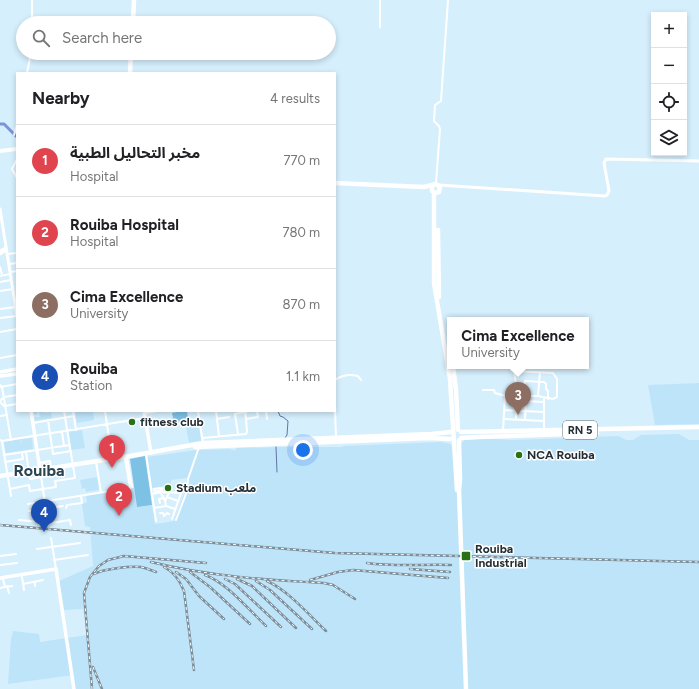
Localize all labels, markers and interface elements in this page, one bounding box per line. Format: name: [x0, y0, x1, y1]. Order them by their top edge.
map controls: [651, 12, 687, 156]
button: +: [651, 12, 687, 48]
search box: [16, 16, 336, 60]
icon: search: [30, 27, 52, 49]
text: Search here: [62, 29, 142, 47]
button: −: [651, 48, 687, 84]
button: locate: [651, 84, 687, 120]
text: Nearby: [32, 88, 90, 108]
text: 4 results: [270, 91, 320, 106]
button: layers: [651, 120, 687, 156]
text: مخبر التحاليل الطبية: [70, 144, 200, 162]
text: 1: [42, 153, 48, 168]
text: 770 m: [283, 153, 320, 168]
text: Hospital: [70, 169, 118, 184]
text: Rouiba Hospital: [70, 216, 179, 234]
text: 2: [41, 225, 49, 240]
text: 780 m: [282, 225, 320, 240]
text: Hospital: [70, 234, 118, 249]
text: Cima Excellence: [70, 288, 183, 306]
text: 3: [41, 297, 49, 312]
text: 870 m: [282, 297, 320, 312]
text: University: [70, 306, 128, 321]
popup: [447, 317, 589, 369]
text: Cima Excellence: [461, 327, 575, 345]
text: University: [461, 345, 520, 360]
text: Rouiba: [70, 360, 118, 378]
text: 4: [41, 369, 49, 384]
text: 1.1 km: [286, 369, 320, 384]
text: Station: [70, 378, 112, 393]
pin: 3: [505, 382, 531, 415]
place label: fitness club: [140, 415, 204, 429]
marker: fitness club: [127, 417, 137, 427]
road number: RN 5: [563, 421, 597, 439]
pin: 1: [99, 435, 125, 468]
your location: [293, 440, 313, 460]
place label: NCA Rouiba: [527, 448, 595, 462]
marker: NCA Rouiba: [514, 450, 524, 460]
district label: Rouiba: [14, 461, 64, 480]
place label: Stadium ملعب: [176, 481, 256, 495]
pin: 2: [106, 483, 132, 516]
marker: Stadium ملعب: [163, 483, 173, 493]
pin: 4: [31, 499, 57, 532]
place label: Rouiba Industrial: [475, 542, 527, 570]
marker: Rouiba Industrial: [460, 550, 472, 562]

